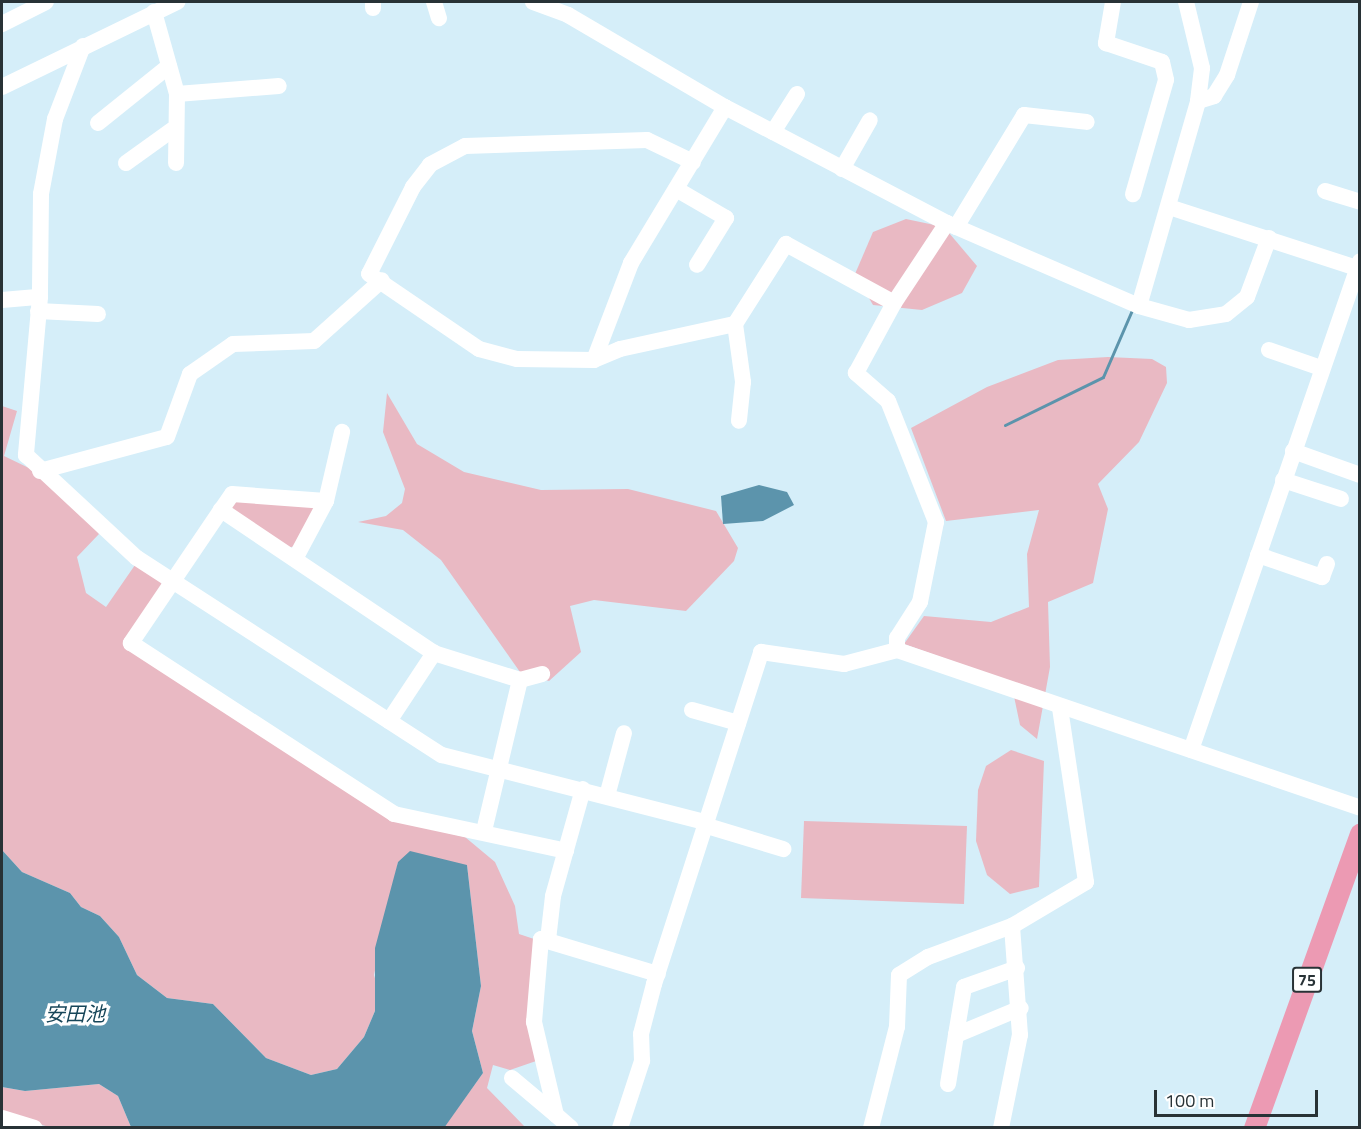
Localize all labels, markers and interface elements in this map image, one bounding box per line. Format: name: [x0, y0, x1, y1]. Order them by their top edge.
road number: 75: [1292, 967, 1322, 993]
water label: 安田池: [45, 1001, 105, 1025]
scale bar: [1157, 1078, 1320, 1116]
text: 100 m: [1165, 1087, 1214, 1114]

